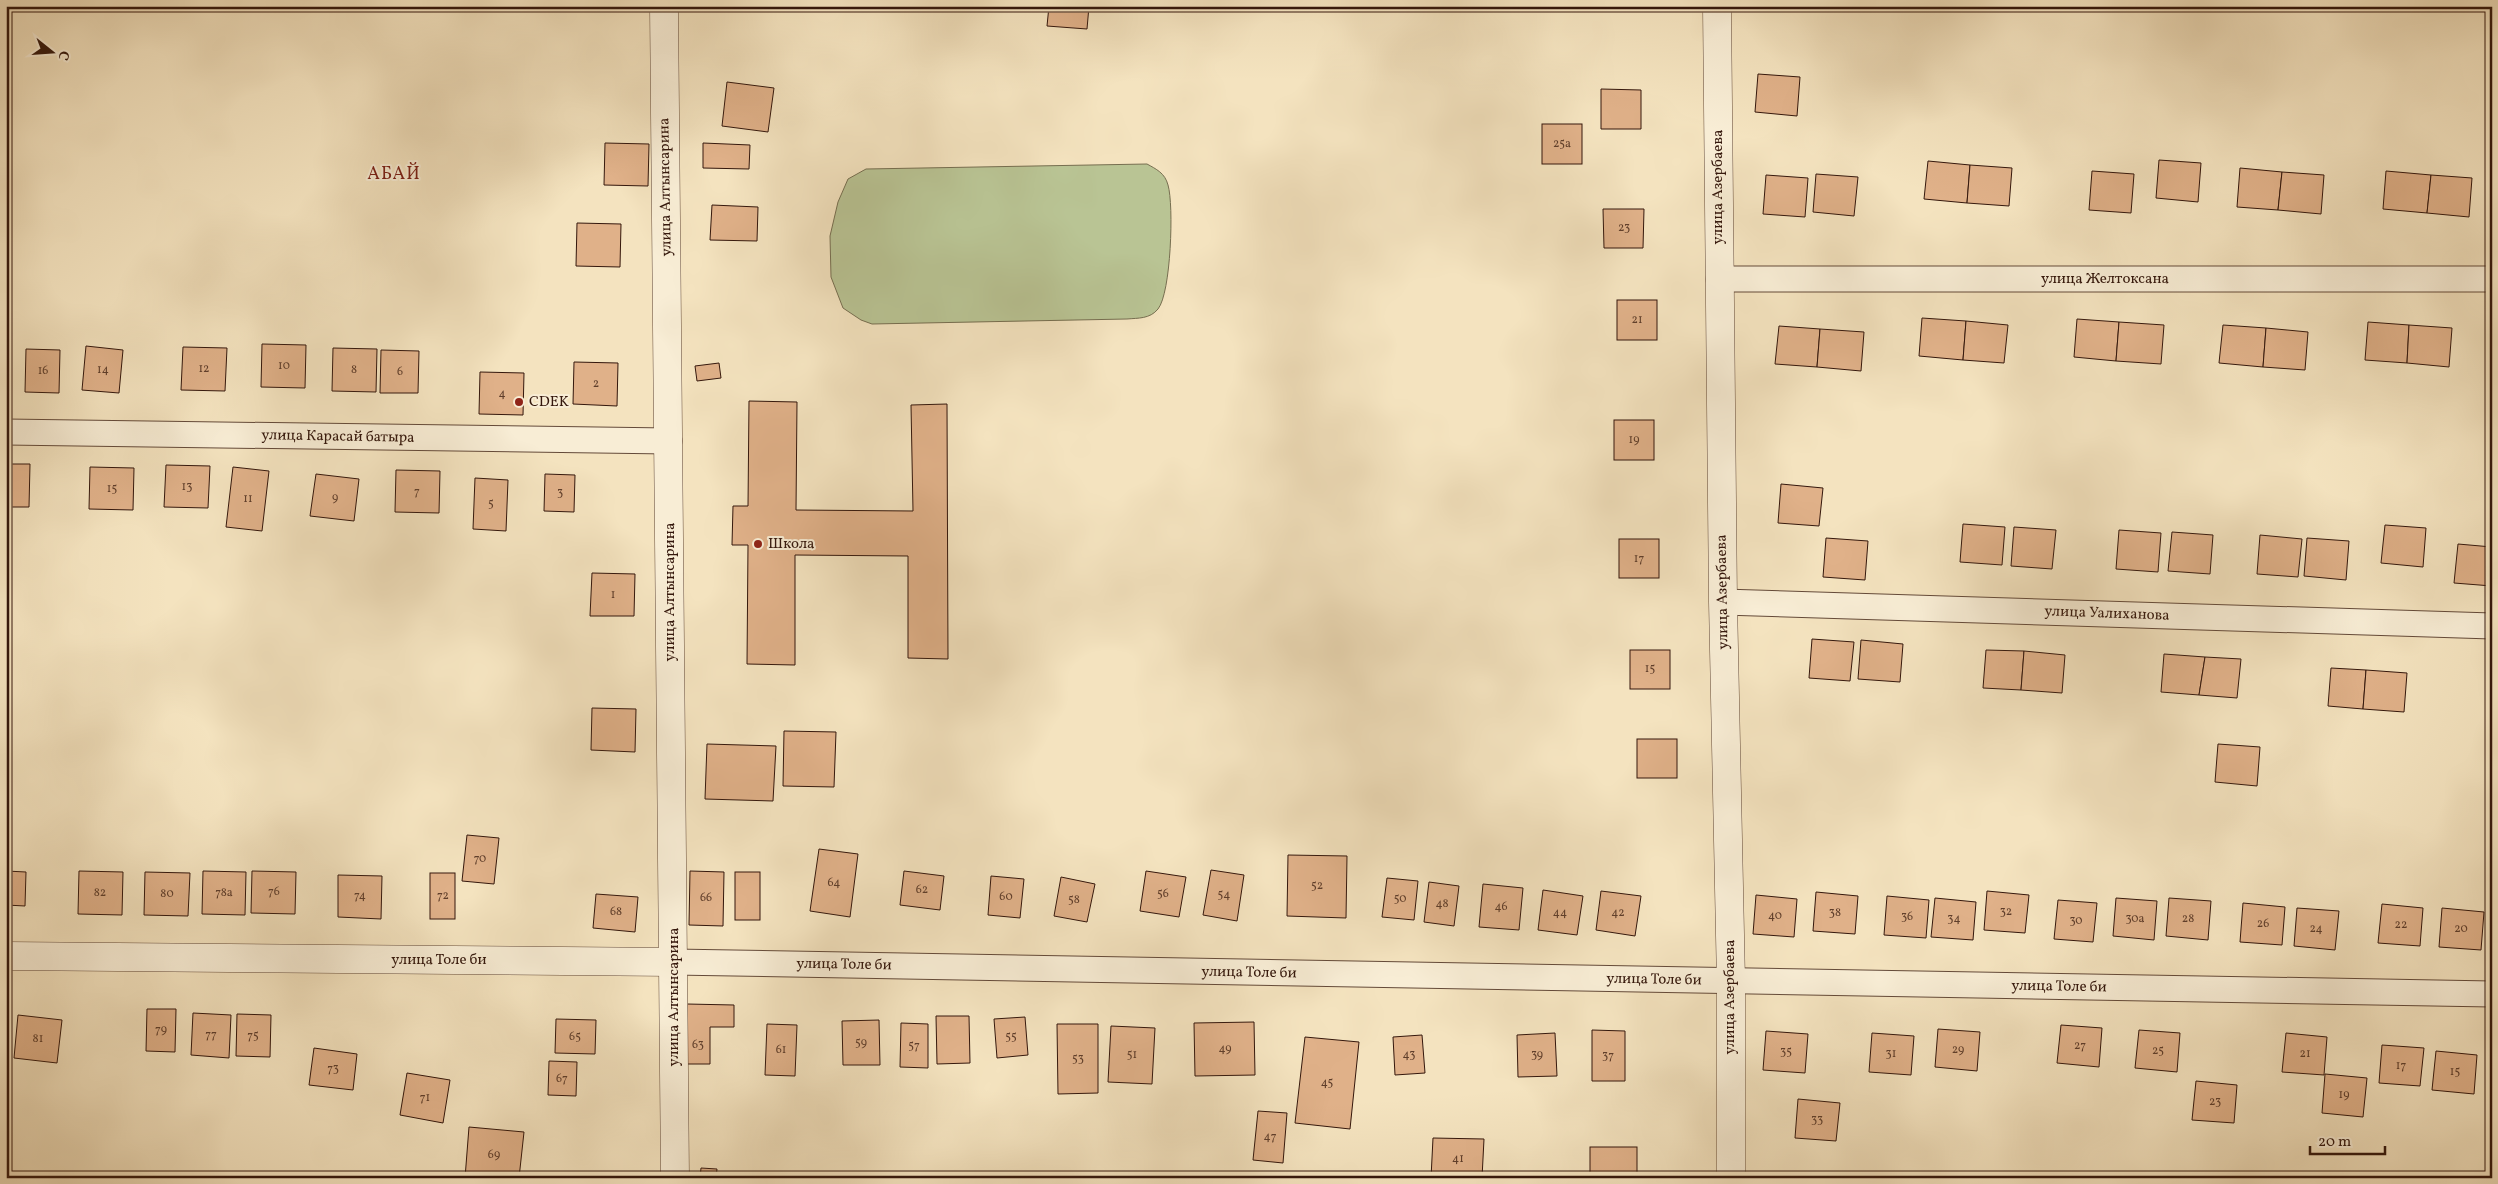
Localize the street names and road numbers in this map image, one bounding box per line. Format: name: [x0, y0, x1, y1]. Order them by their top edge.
street label: улица Алтынсарина: [654, 117, 678, 257]
street label: улица Азербаева: [1708, 129, 1729, 245]
street label: улица Желтоксана: [2041, 269, 2169, 290]
street label: улица Карасай батыра: [261, 425, 415, 449]
street label: улица Алтынсарина: [660, 523, 681, 661]
street label: улица Азербаева: [1711, 534, 1735, 650]
street label: улица Уалиханова: [2044, 601, 2170, 627]
street label: улица Алтынсарина: [664, 928, 685, 1066]
street label: улица Азербаева: [1720, 939, 1741, 1055]
street label: улица Толе би: [391, 950, 487, 971]
street label: улица Толе би: [796, 954, 892, 976]
street label: улица Толе би: [1201, 962, 1297, 984]
street label: улица Толе би: [1606, 969, 1702, 991]
street label: улица Толе би: [2011, 976, 2107, 998]

